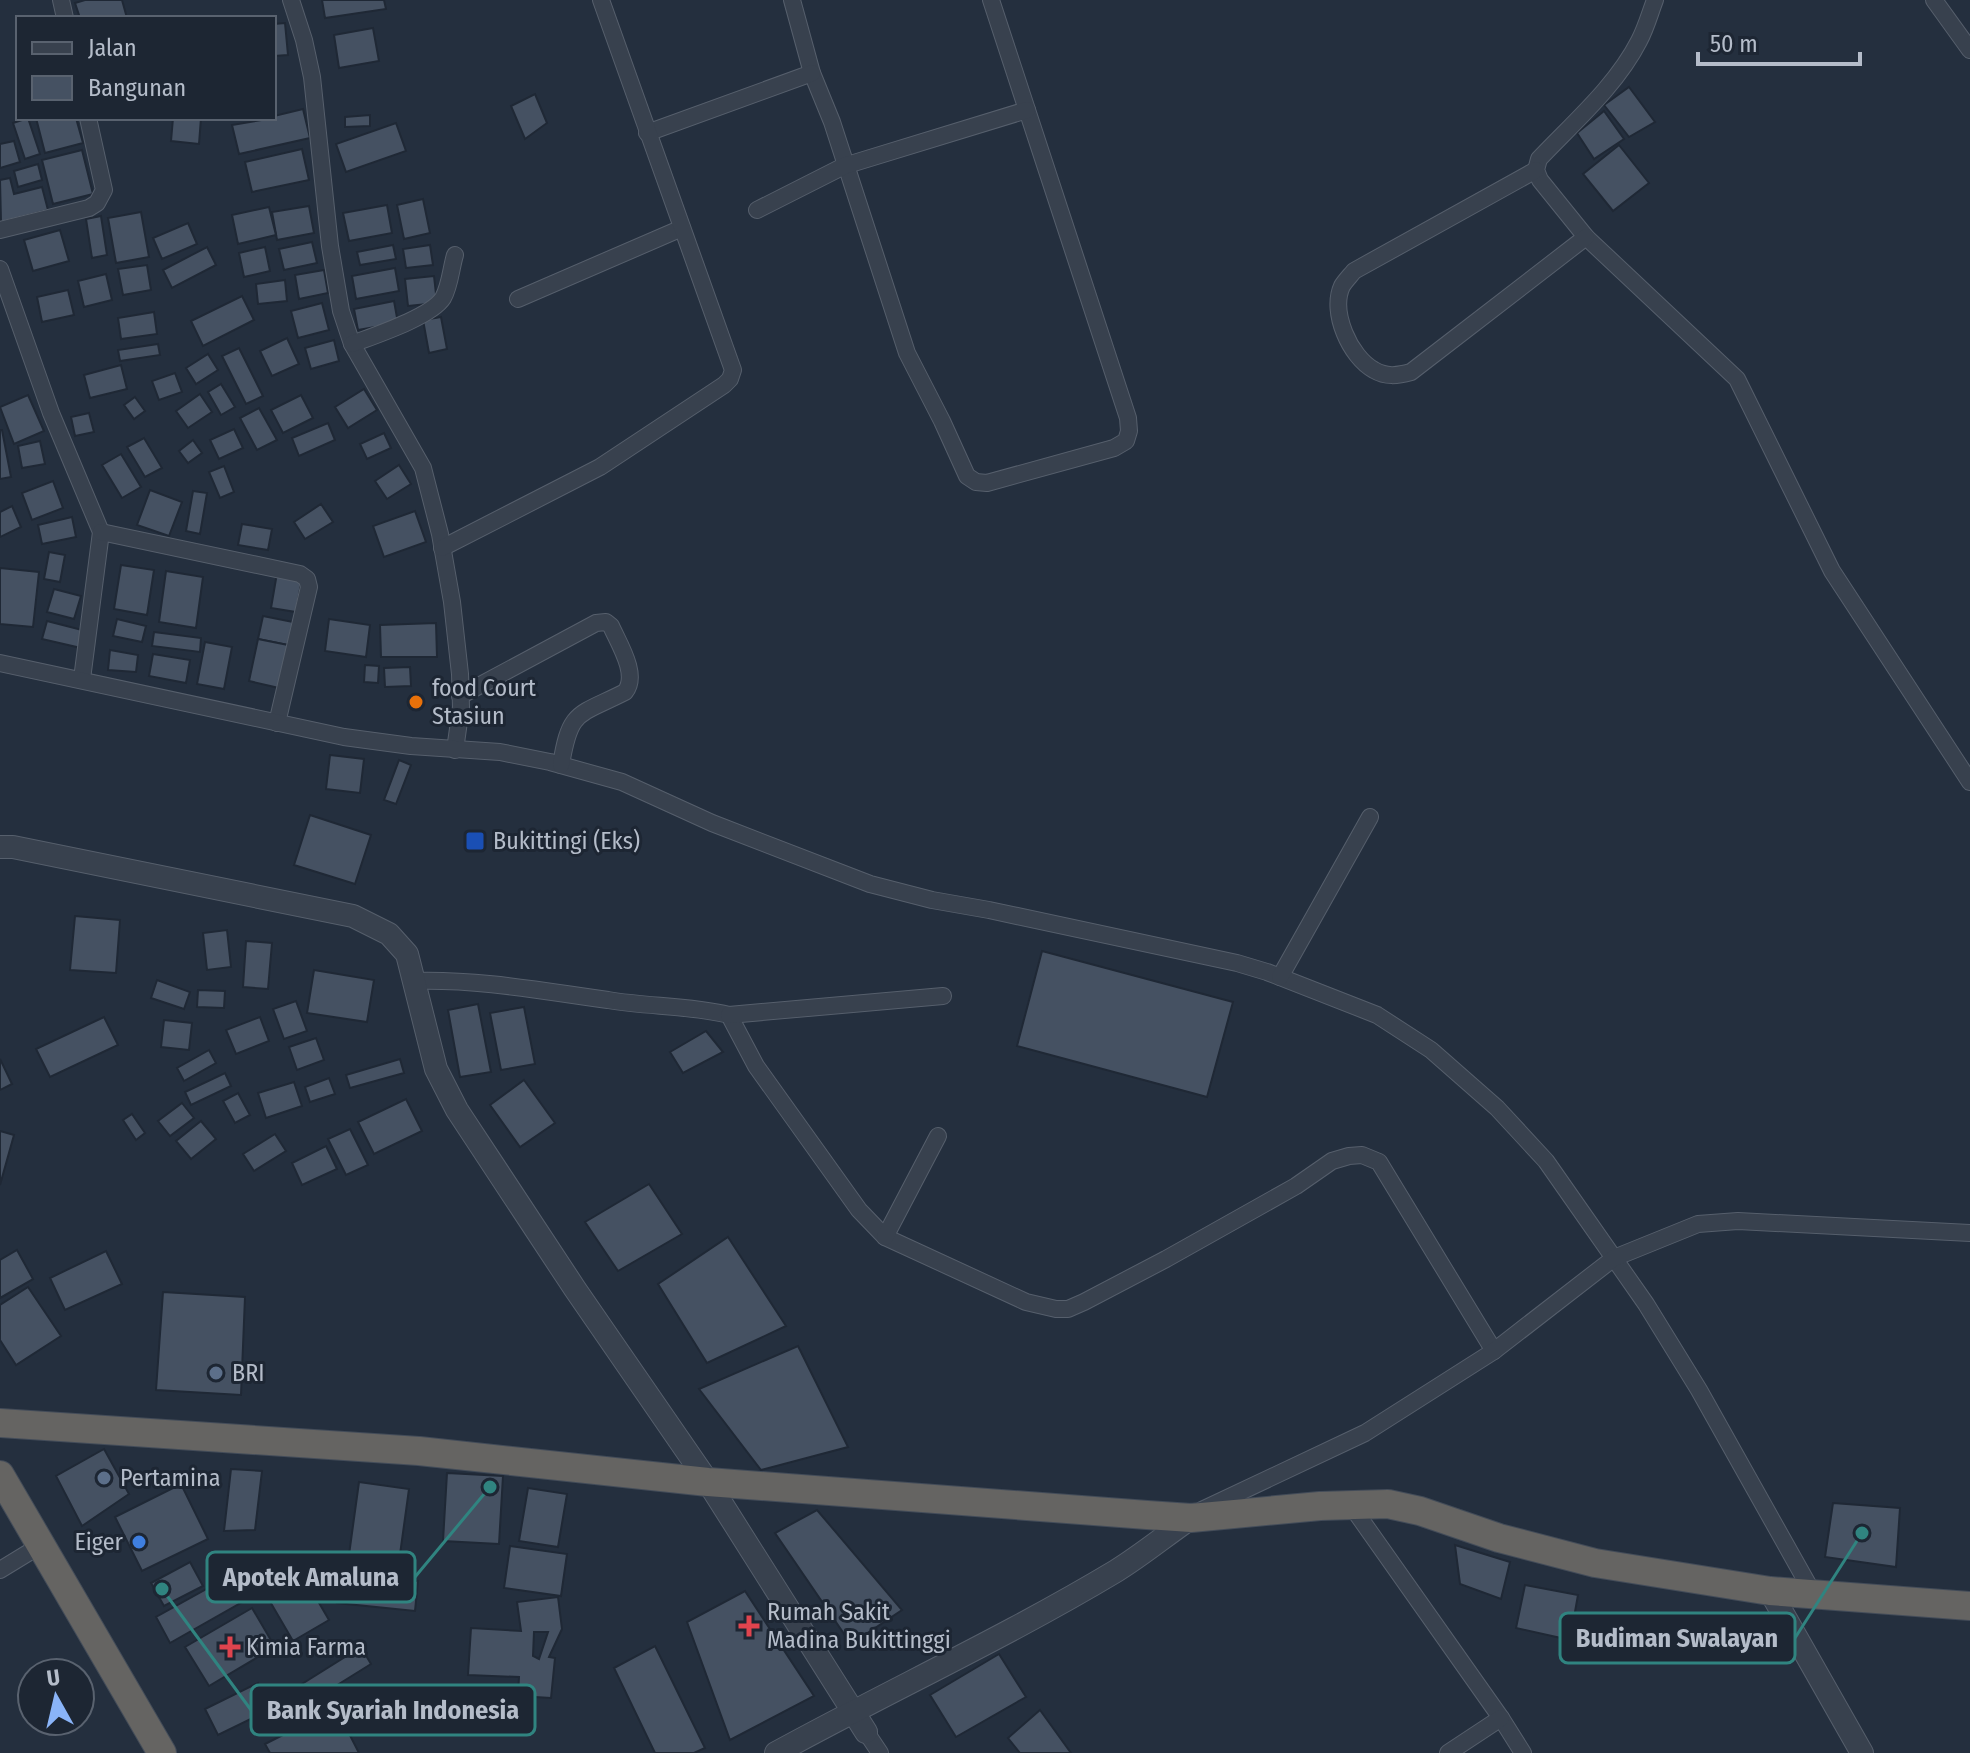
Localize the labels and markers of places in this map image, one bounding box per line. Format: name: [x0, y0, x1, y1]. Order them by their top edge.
place label: food Court Stasiun: [432, 674, 536, 730]
marker: food Court Stasiun: [407, 693, 425, 711]
place label: Bukittingi (Eks): [493, 827, 640, 855]
marker: Bukittingi (Eks): [464, 830, 486, 852]
place label: BRI: [232, 1359, 265, 1387]
marker: BRI: [207, 1364, 225, 1382]
place label: Pertamina: [120, 1464, 220, 1492]
marker: Pertamina: [95, 1469, 113, 1487]
place label: Eiger: [75, 1528, 124, 1556]
marker: Eiger: [130, 1533, 148, 1551]
callout: Apotek Amaluna: [207, 1552, 415, 1602]
place label: Rumah Sakit Madina Bukittinggi: [767, 1598, 951, 1654]
callout: Budiman Swalayan: [1560, 1613, 1795, 1663]
marker: Rumah Sakit Madina Bukittinggi: [738, 1615, 760, 1637]
place label: Kimia Farma: [246, 1633, 366, 1661]
marker: Kimia Farma: [221, 1638, 239, 1656]
callout: Bank Syariah Indonesia: [251, 1685, 535, 1735]

